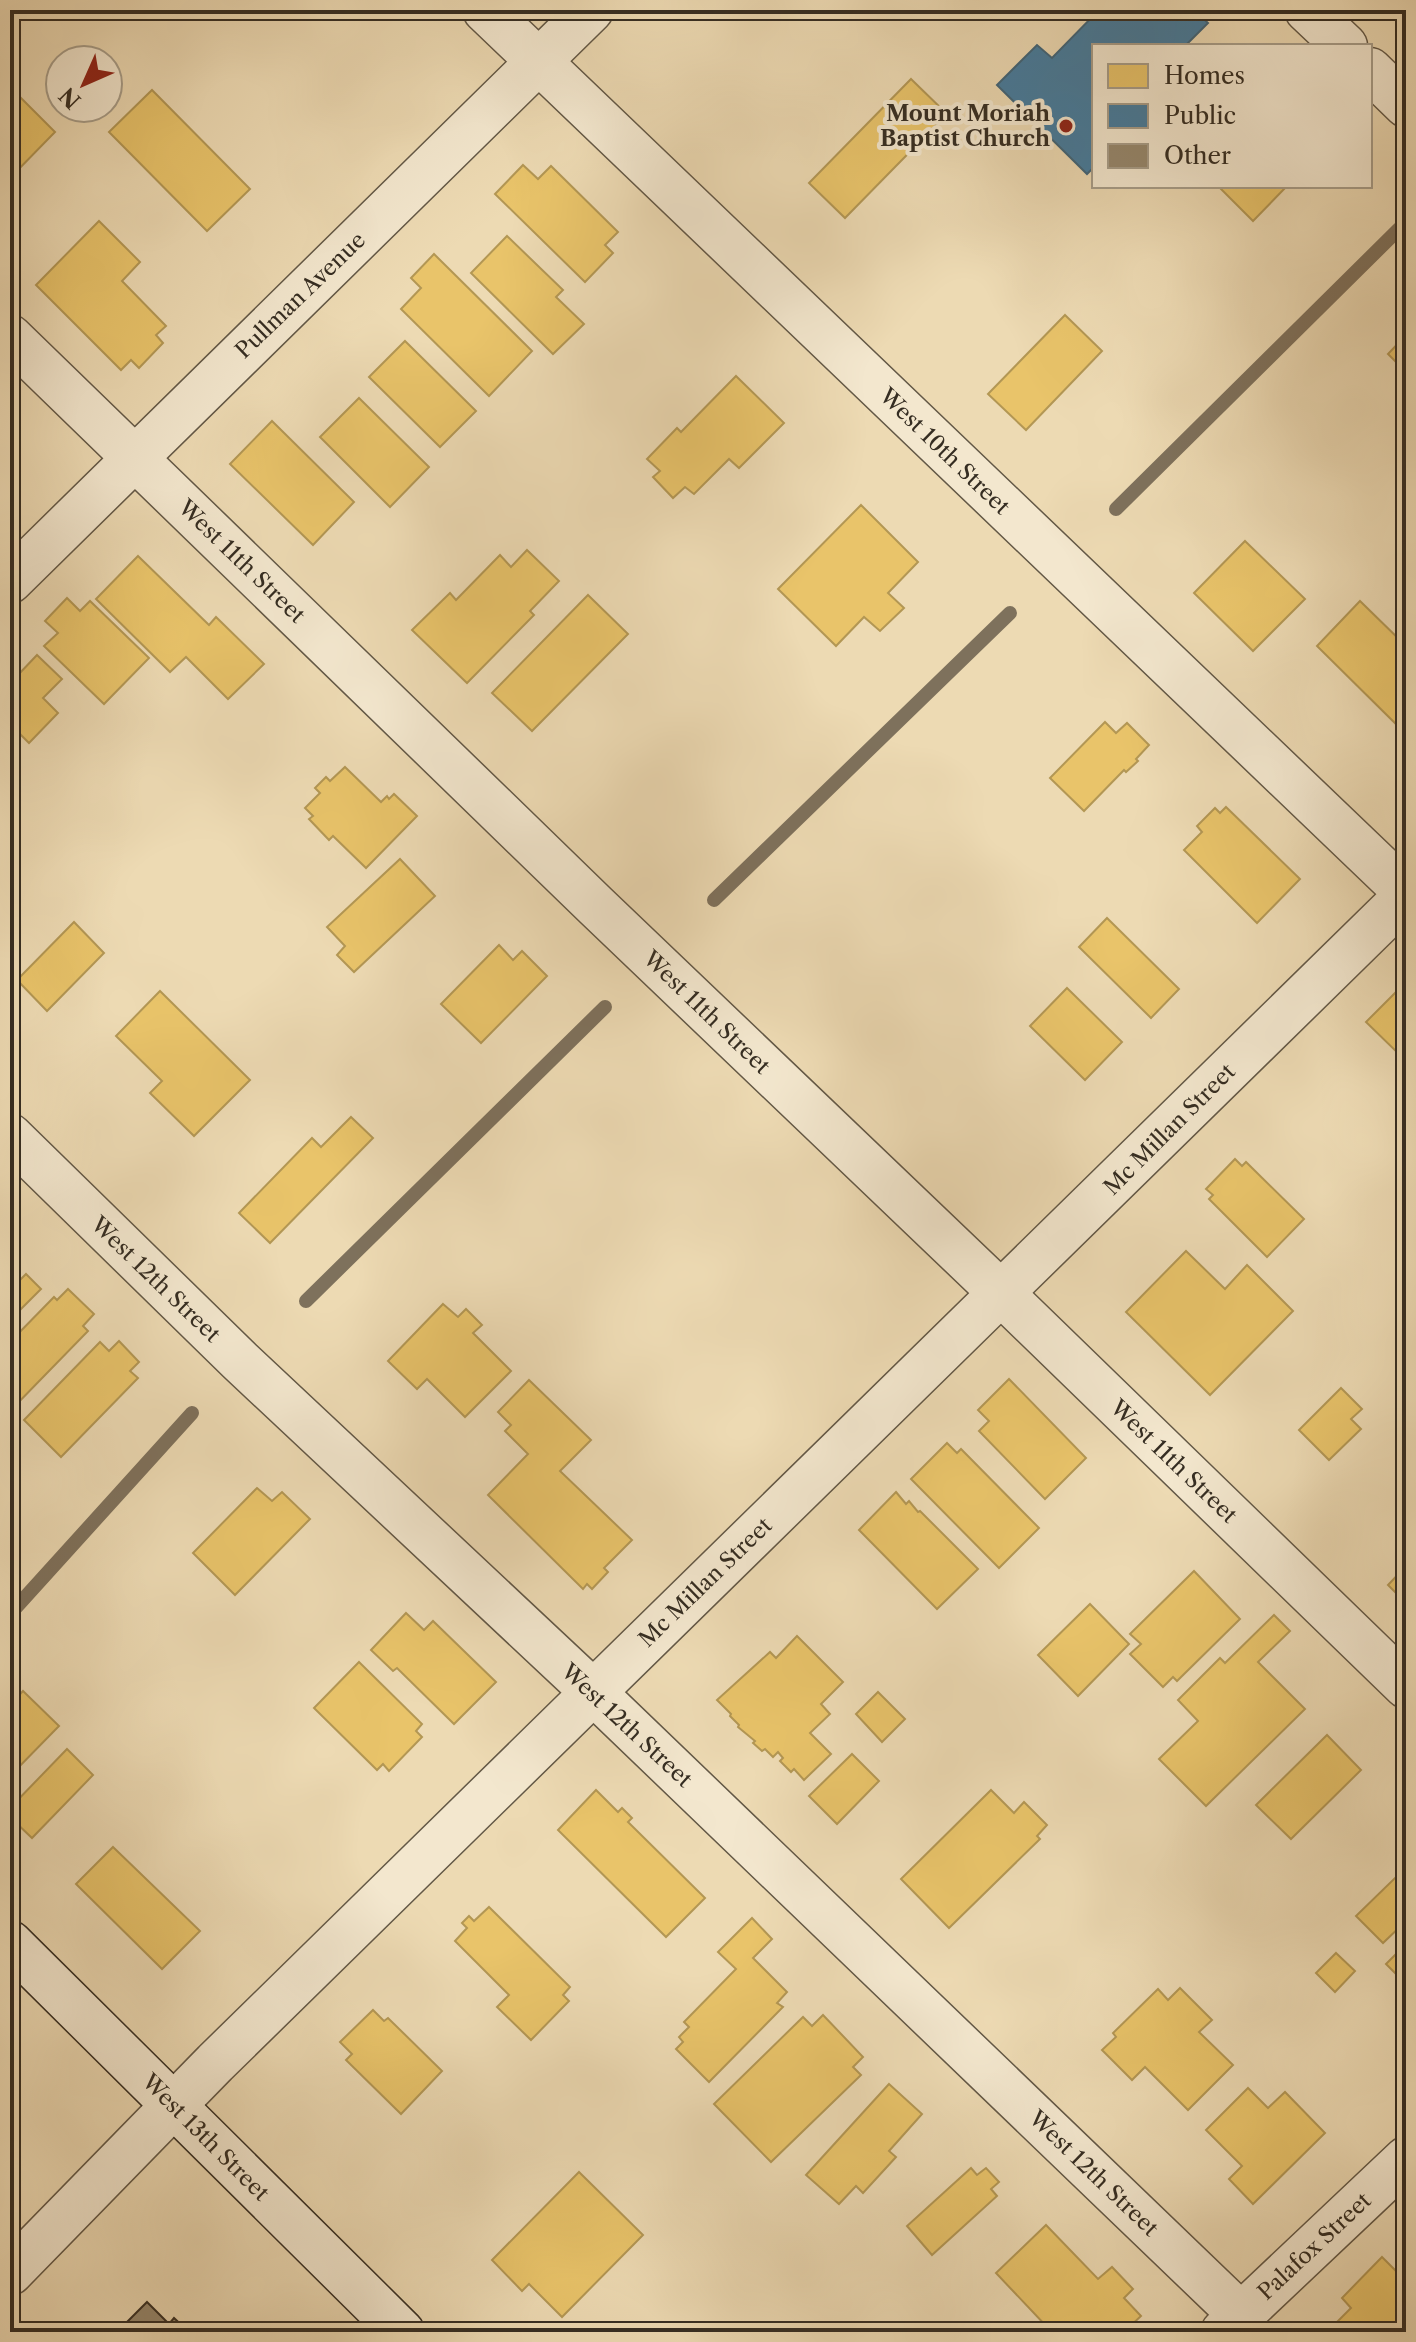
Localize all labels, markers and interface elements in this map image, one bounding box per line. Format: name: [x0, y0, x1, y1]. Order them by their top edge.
north arrow: [44, 44, 124, 124]
legend: [1092, 44, 1372, 188]
text: Homes: [1164, 61, 1245, 90]
text: N: [54, 81, 87, 114]
place label: Mount Moriah Baptist Church: [880, 100, 1050, 152]
text: Public: [1164, 101, 1236, 130]
marker: Mount Moriah Baptist Church: [1057, 117, 1075, 135]
text: Other: [1164, 141, 1231, 170]
street label: Pullman Avenue: [230, 227, 371, 364]
street label: West 10th Street: [873, 382, 1016, 520]
street label: West 11th Street: [172, 493, 311, 629]
street label: West 11th Street: [637, 944, 776, 1080]
street label: Mc Millan Street: [1098, 1058, 1241, 1201]
street label: West 12th Street: [85, 1210, 226, 1348]
street label: West 11th Street: [1104, 1393, 1243, 1529]
street label: Mc Millan Street: [633, 1512, 778, 1653]
street label: West 12th Street: [555, 1657, 698, 1793]
street label: West 13th Street: [136, 2067, 275, 2207]
street label: West 12th Street: [1023, 2104, 1164, 2242]
street label: Palafox Street: [1252, 2187, 1377, 2306]

